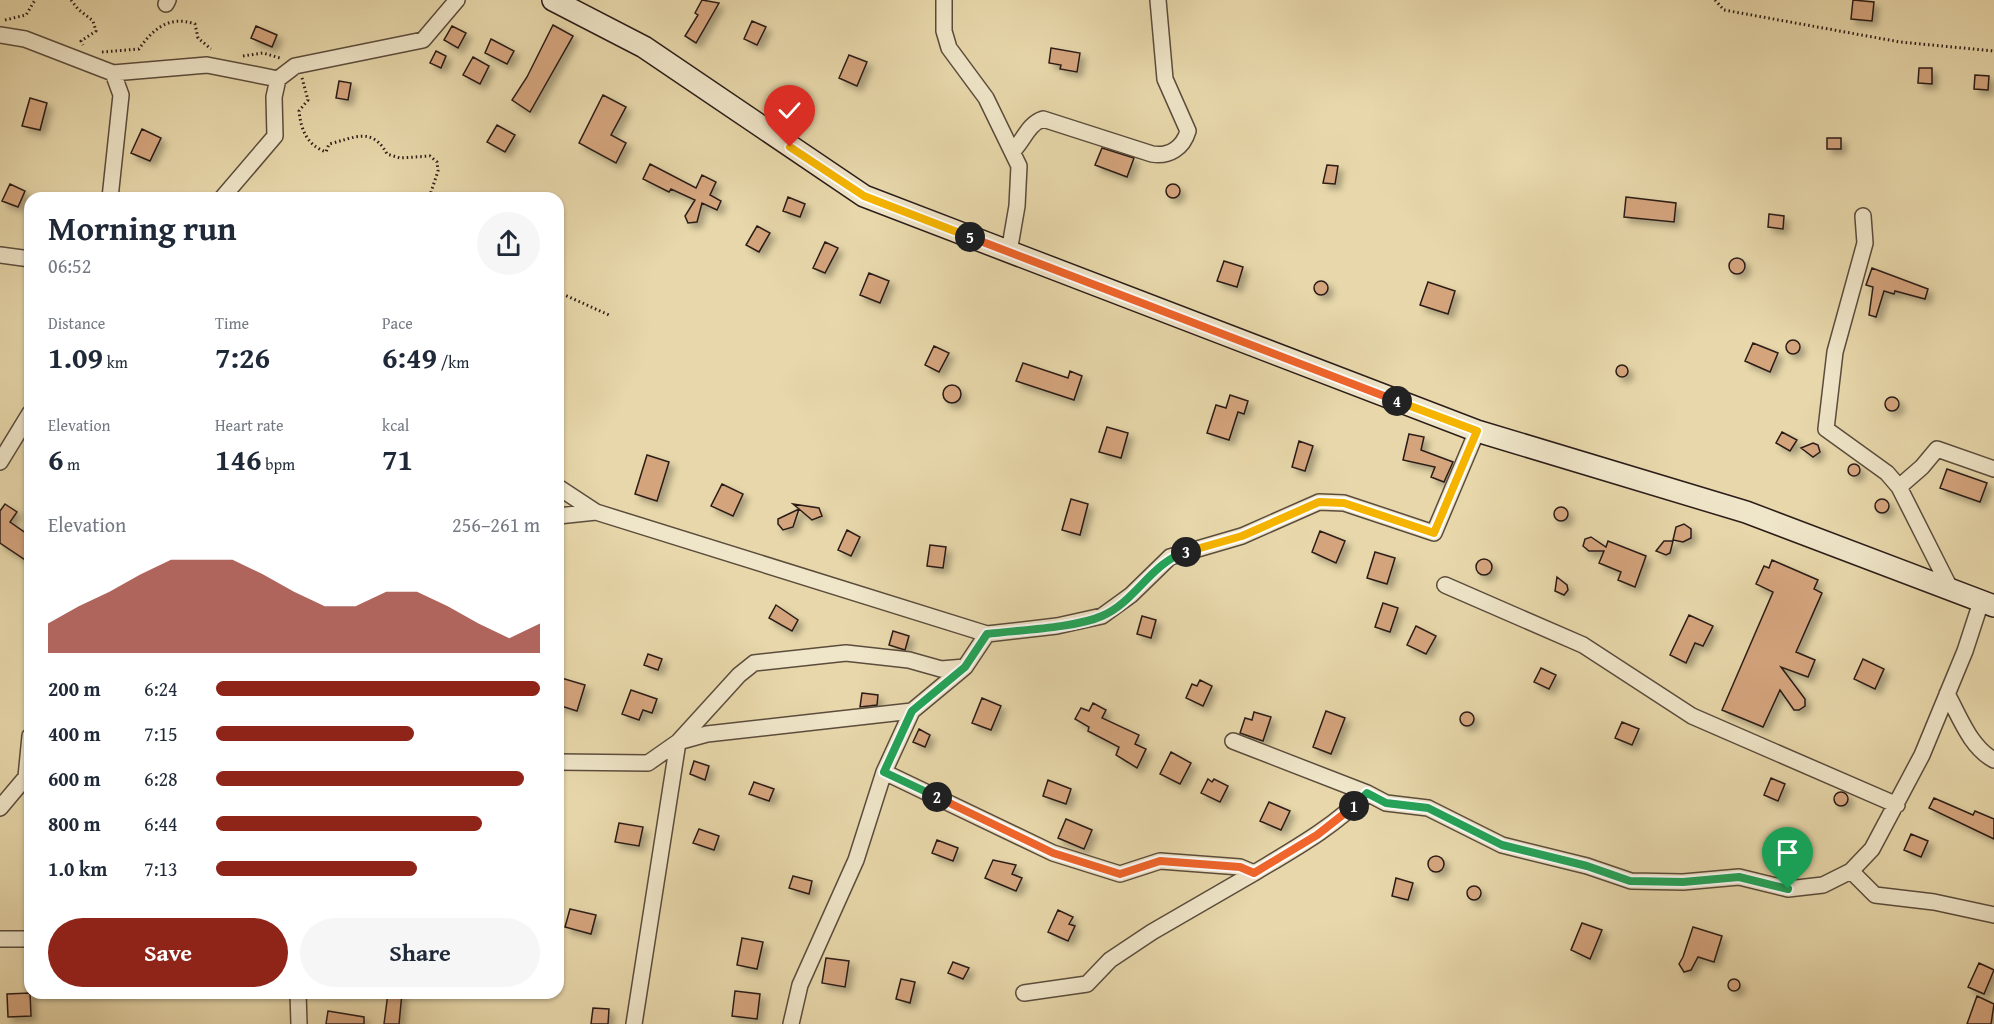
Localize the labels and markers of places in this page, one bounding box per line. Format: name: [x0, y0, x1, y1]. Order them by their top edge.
pin: [764, 85, 815, 147]
pin: 5: [955, 222, 985, 252]
pin: 4: [1382, 386, 1412, 416]
pin: 3: [1171, 537, 1201, 567]
pin: 2: [922, 782, 952, 812]
pin: 1: [1339, 791, 1369, 821]
pin: [1762, 827, 1813, 889]

